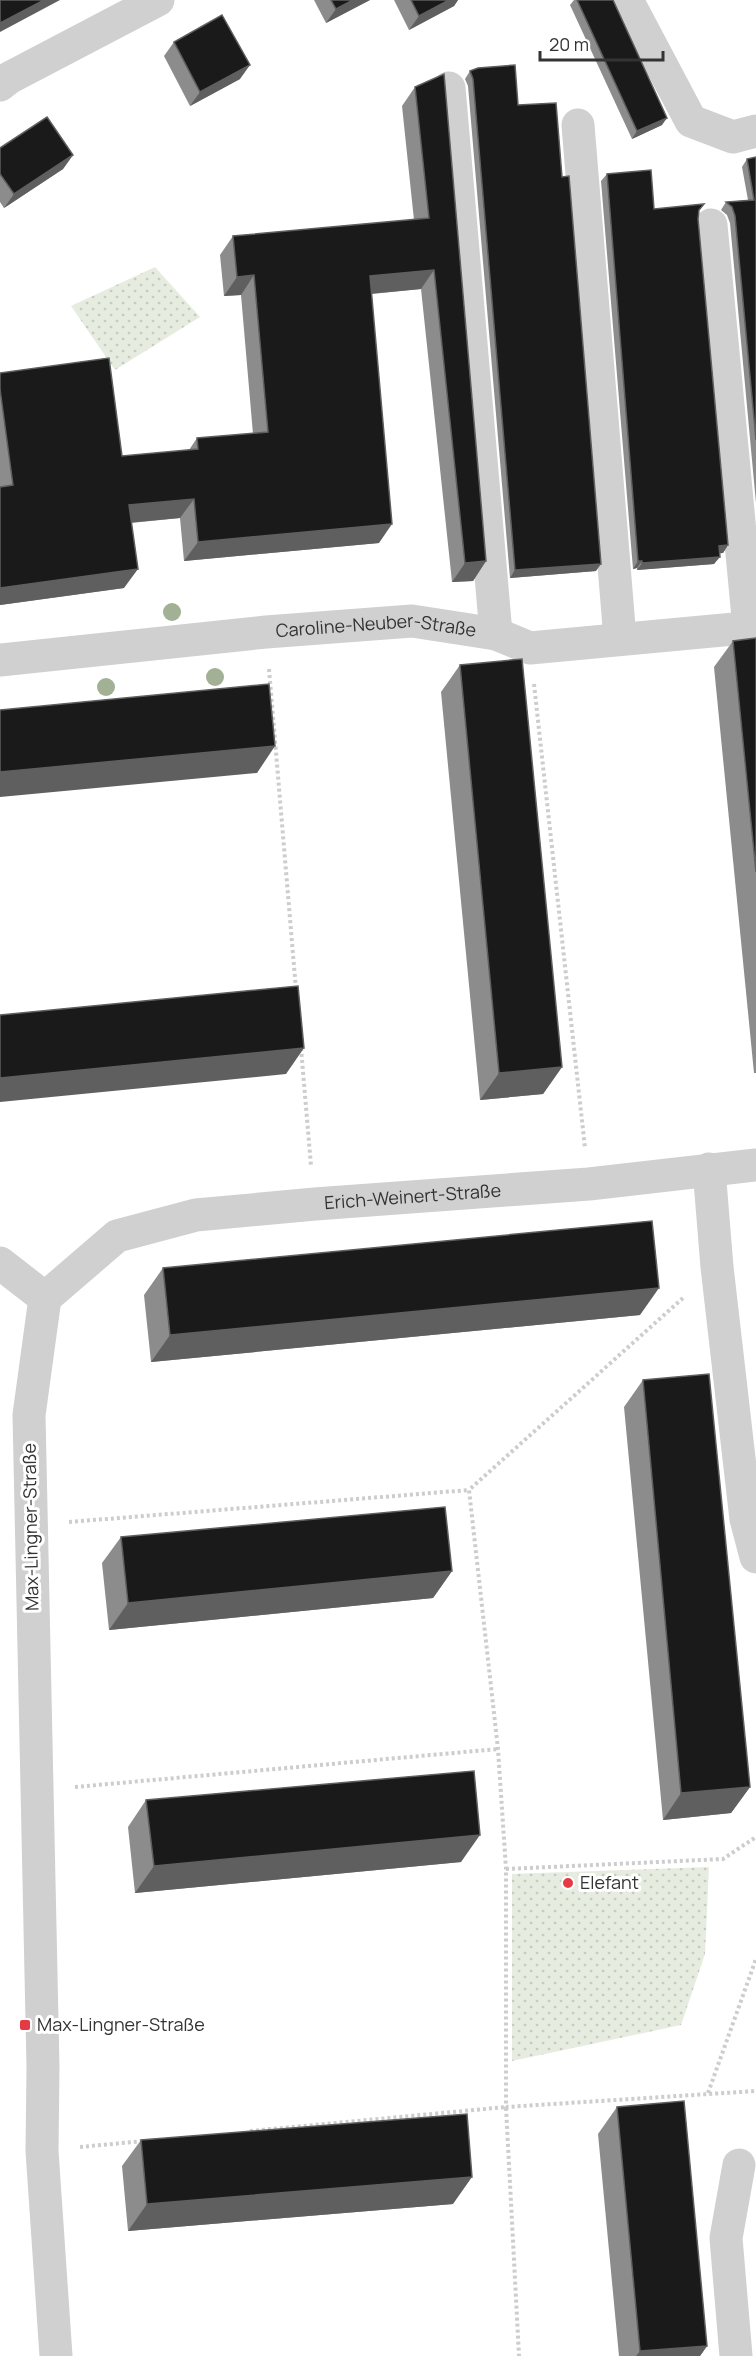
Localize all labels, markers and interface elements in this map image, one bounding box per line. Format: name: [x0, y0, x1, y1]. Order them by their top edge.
scale bar: [540, 24, 663, 62]
text: 20 m: [549, 32, 589, 56]
street label: Caroline-Neuber-Straße: [275, 608, 478, 642]
street label: Erich-Weinert-Straße: [323, 1177, 502, 1214]
street label: Max-Lingner-Straße: [17, 1443, 43, 1611]
place label: Elefant: [580, 1870, 639, 1894]
marker: Elefant: [561, 1876, 575, 1890]
place label: Max-Lingner-Straße: [37, 2012, 205, 2036]
marker: Max-Lingner-Straße: [18, 2018, 32, 2032]

